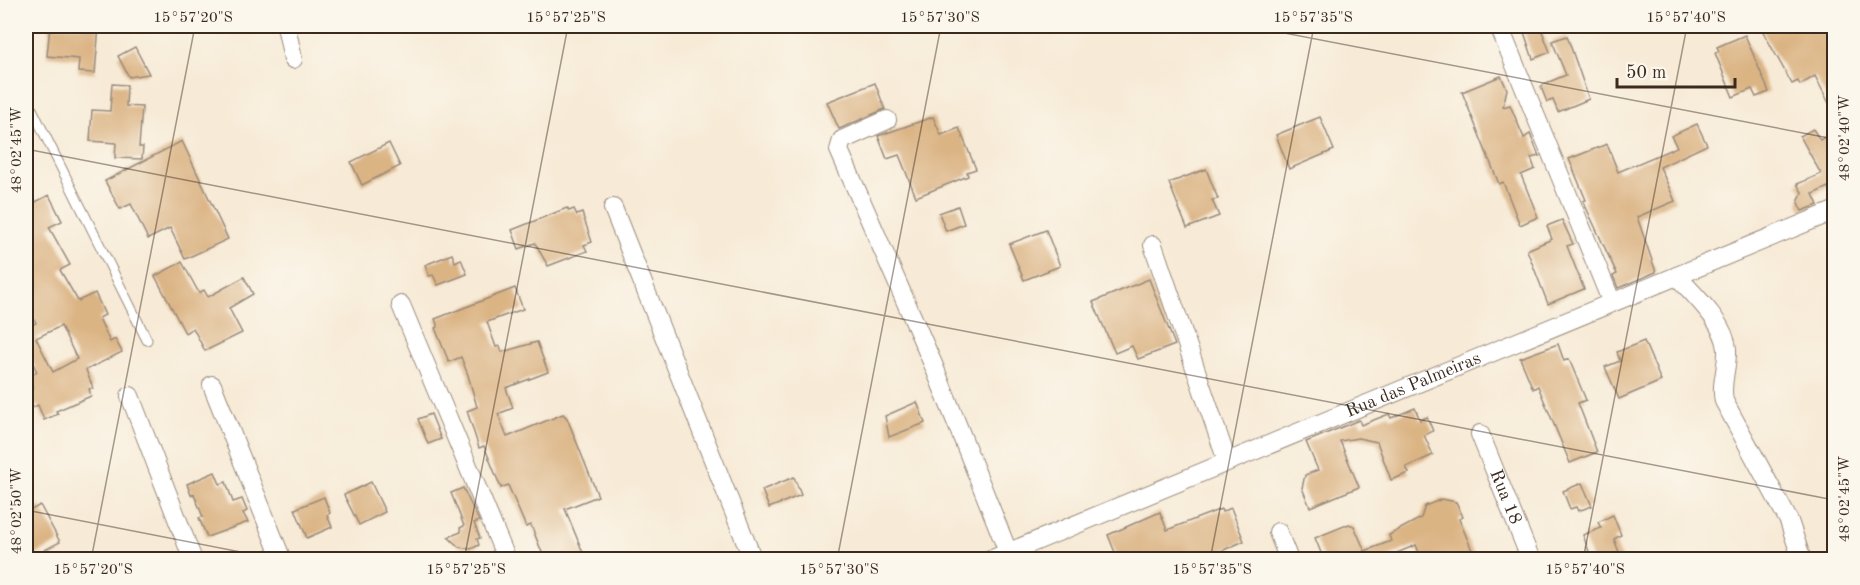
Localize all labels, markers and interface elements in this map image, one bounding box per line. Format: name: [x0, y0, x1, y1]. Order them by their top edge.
text: 15°57'20"S: [153, 11, 233, 26]
text: 15°57'25"S: [526, 11, 606, 26]
text: 15°57'30"S: [900, 11, 980, 26]
text: 15°57'35"S: [1273, 11, 1353, 26]
text: 15°57'40"S: [1646, 11, 1726, 26]
scale bar: [1617, 51, 1736, 89]
text: 50 m: [1626, 64, 1666, 82]
text: 48°02'40"W: [1838, 95, 1853, 181]
text: 48°02'45"W: [10, 107, 25, 193]
street label: Rua das Palmeiras: [1343, 349, 1484, 421]
text: 48°02'45"W: [1838, 456, 1853, 542]
street label: Rua 18: [1486, 467, 1525, 527]
text: 48°02'50"W: [10, 468, 25, 554]
text: 15°57'20"S: [53, 563, 133, 578]
text: 15°57'25"S: [426, 563, 506, 578]
text: 15°57'30"S: [799, 563, 879, 578]
text: 15°57'35"S: [1172, 563, 1252, 578]
text: 15°57'40"S: [1545, 563, 1625, 578]

